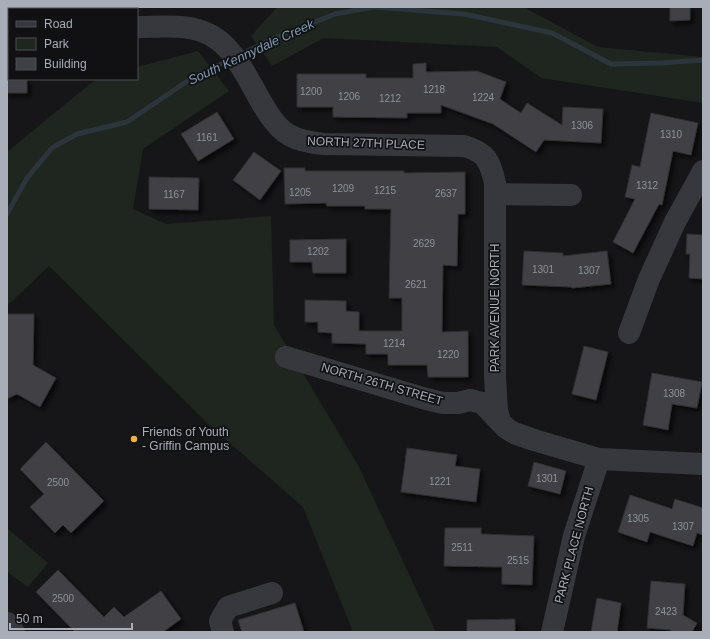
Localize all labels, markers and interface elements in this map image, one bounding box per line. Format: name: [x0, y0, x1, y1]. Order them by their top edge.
legend: [8, 8, 138, 80]
water label: South Kennydale Creek: [186, 16, 318, 88]
text: Road: [44, 17, 73, 31]
text: Park: [44, 37, 70, 51]
text: Building: [44, 57, 87, 71]
house number: 1218: [423, 84, 446, 95]
house number: 1200: [300, 86, 323, 97]
house number: 1206: [338, 91, 361, 102]
house number: 1224: [472, 92, 495, 103]
house number: 1212: [379, 93, 402, 104]
house number: 1306: [571, 120, 594, 131]
house number: 1310: [660, 129, 683, 140]
house number: 1161: [196, 132, 218, 143]
street label: NORTH 27TH PLACE: [307, 134, 425, 152]
house number: 1312: [636, 180, 659, 191]
house number: 1209: [332, 183, 355, 194]
house number: 1215: [374, 185, 397, 196]
house number: 1205: [289, 187, 312, 198]
house number: 2637: [435, 188, 458, 199]
house number: 1167: [163, 189, 185, 200]
house number: 2629: [413, 238, 436, 249]
street label: PARK AVENUE NORTH: [488, 244, 502, 372]
house number: 1202: [307, 246, 330, 257]
house number: 1301: [532, 264, 555, 275]
house number: 1307: [578, 265, 601, 276]
house number: 2621: [405, 279, 428, 290]
house number: 1214: [383, 338, 406, 349]
house number: 1220: [437, 349, 460, 360]
street label: NORTH 26TH STREET: [320, 360, 445, 408]
house number: 1308: [663, 388, 686, 399]
place label: Friends of Youth - Griffin Campus: [142, 425, 229, 453]
marker: Friends of Youth - Griffin Campus: [129, 434, 139, 444]
house number: 1301: [536, 473, 559, 484]
house number: 1221: [429, 476, 452, 487]
house number: 2500: [47, 477, 70, 488]
street label: PARK PLACE NORTH: [552, 485, 596, 605]
house number: 1305: [627, 513, 650, 524]
house number: 1307: [672, 521, 695, 532]
house number: 2511: [451, 542, 473, 553]
house number: 2515: [507, 555, 530, 566]
house number: 2500: [52, 593, 75, 604]
scale bar: [10, 605, 132, 631]
house number: 2423: [655, 606, 678, 617]
text: 50 m: [16, 612, 43, 626]

